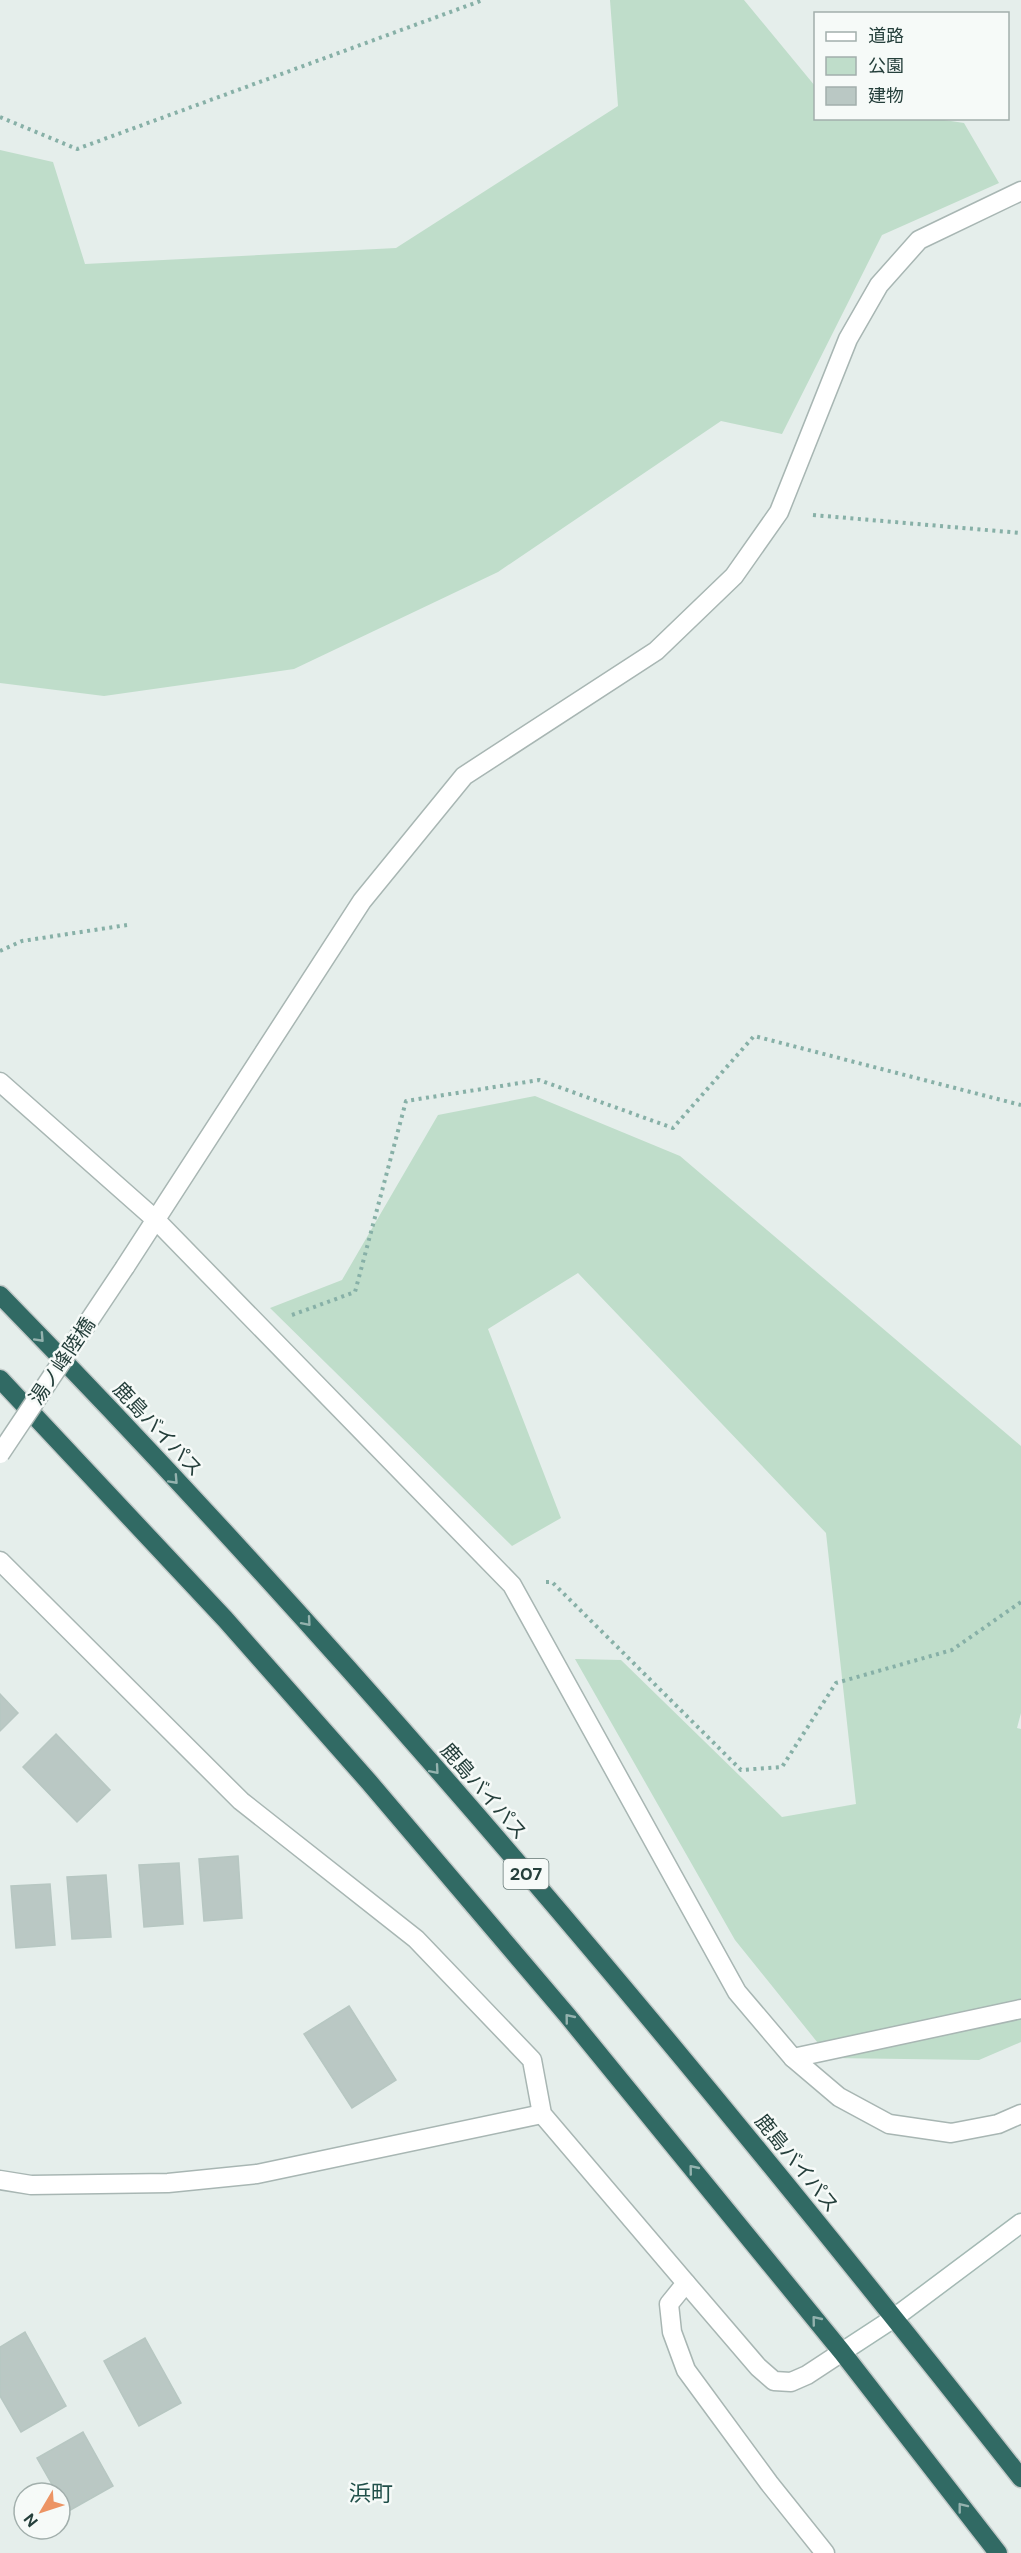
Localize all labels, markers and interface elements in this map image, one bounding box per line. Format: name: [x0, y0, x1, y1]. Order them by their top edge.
legend: [814, 12, 1009, 120]
text: 道路: [868, 24, 904, 48]
text: 公園: [868, 54, 904, 78]
text: 建物: [868, 84, 904, 108]
street label: 湯ノ峰陸橋: [23, 1312, 101, 1410]
one-way arrow: [33, 1330, 44, 1341]
street label: 鹿島バイパス: [108, 1376, 208, 1482]
one-way arrow: [167, 1473, 178, 1483]
one-way arrow: [300, 1616, 311, 1626]
street label: 鹿島バイパス: [435, 1737, 533, 1845]
one-way arrow: [428, 1763, 439, 1773]
road number: 207: [504, 1859, 548, 1889]
one-way arrow: [566, 2014, 577, 2025]
street label: 鹿島バイパス: [749, 2108, 845, 2218]
one-way arrow: [689, 2165, 700, 2176]
one-way arrow: [812, 2316, 823, 2327]
district label: 浜町: [349, 2479, 393, 2508]
north arrow: [12, 2481, 72, 2541]
one-way arrow: [958, 2503, 969, 2514]
text: N: [19, 2509, 43, 2531]

